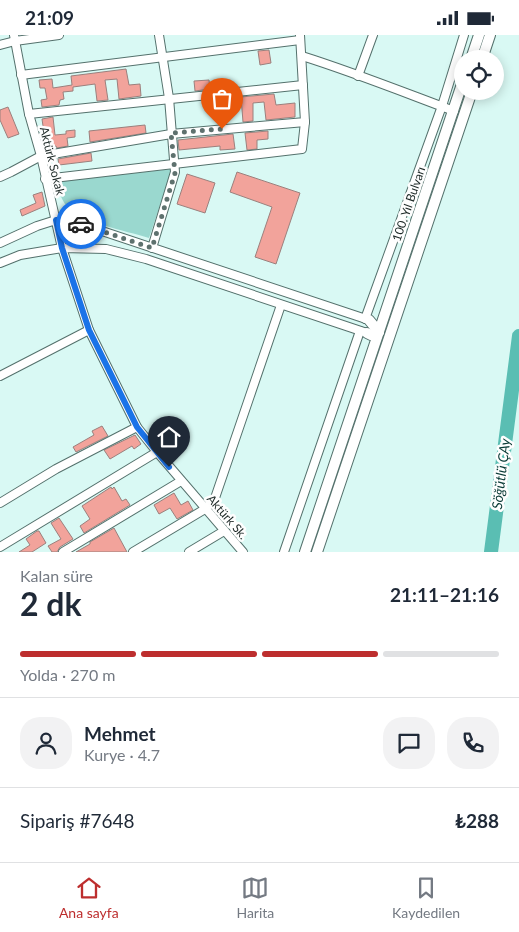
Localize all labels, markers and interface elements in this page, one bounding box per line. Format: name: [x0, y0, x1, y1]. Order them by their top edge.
text: 21:09: [25, 6, 74, 29]
map controls: [454, 50, 504, 100]
button: locate: [454, 50, 504, 100]
pin: [201, 78, 243, 129]
icon: bag: [208, 85, 236, 113]
street label: Aktürk Sokak: [37, 125, 68, 198]
street label: 100. Yıl Bulvarı: [389, 165, 428, 243]
courier: [56, 199, 106, 249]
icon: car: [67, 210, 95, 238]
pin: [148, 416, 190, 467]
icon: home: [155, 423, 183, 451]
water label: Söğütlü ÇAy: [488, 437, 513, 510]
street label: Aktürk Sk.: [204, 491, 251, 542]
text: Kalan süre: [20, 566, 93, 585]
text: 21:11–21:16: [390, 583, 499, 606]
text: 2 dk: [20, 584, 82, 623]
text: Yolda · 270 m: [20, 665, 115, 684]
button: person: [20, 717, 72, 769]
button: chat: [383, 717, 435, 769]
button: phone: [447, 717, 499, 769]
text: Mehmet: [84, 722, 156, 745]
text: Kurye · 4.7: [84, 745, 160, 764]
text: Sipariş #7648: [20, 809, 135, 832]
text: ₺288: [455, 809, 499, 832]
tab: Ana sayfa: [59, 874, 119, 921]
tab: Harita: [236, 874, 274, 921]
tab: Kaydedilen: [392, 874, 460, 921]

